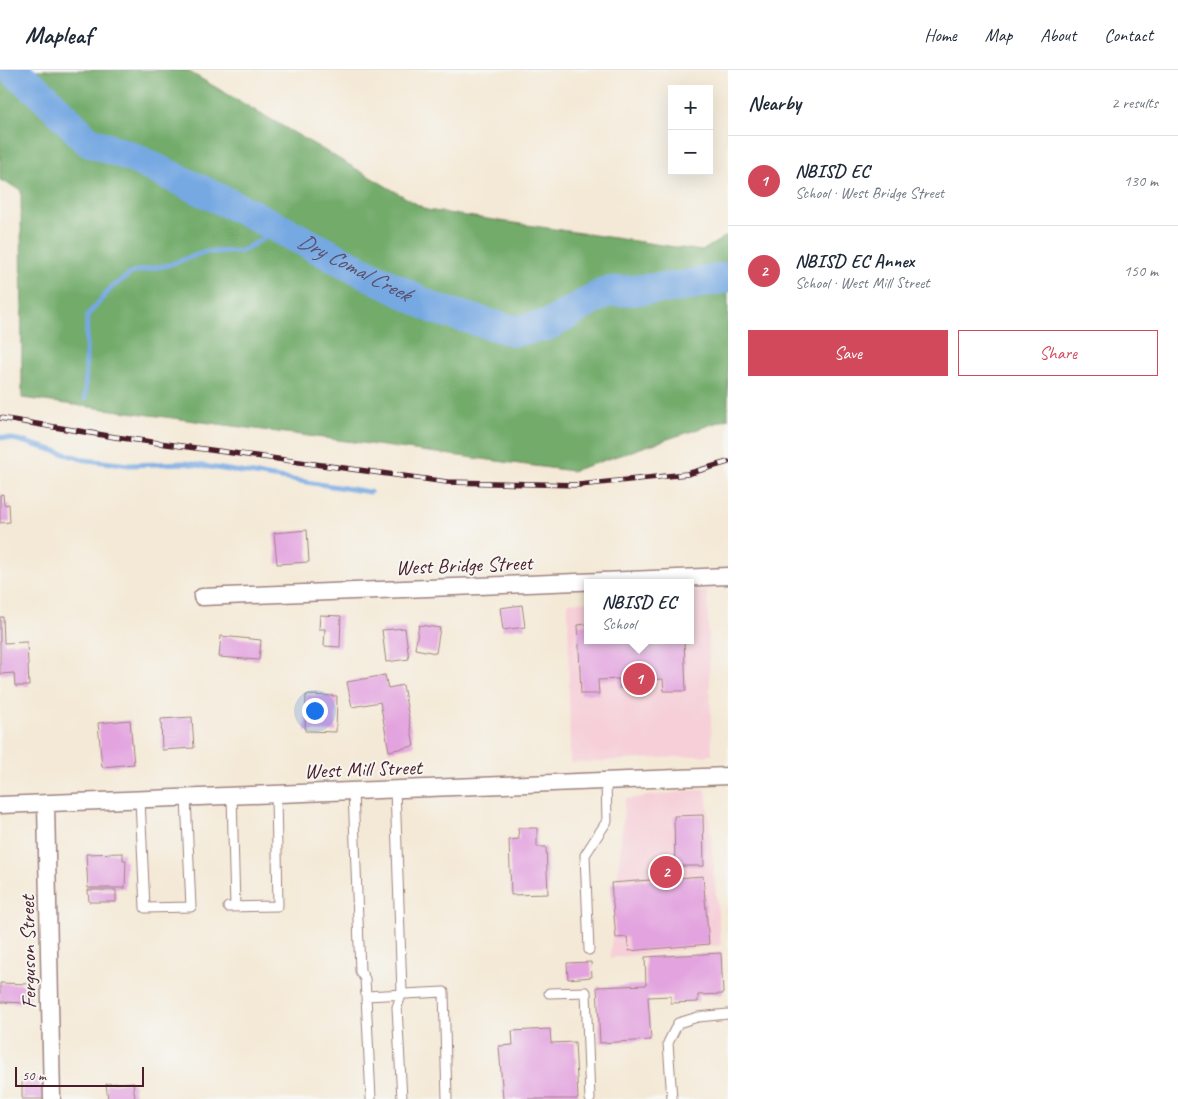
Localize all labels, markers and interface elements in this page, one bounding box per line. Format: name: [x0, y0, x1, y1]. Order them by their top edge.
text: Mapleaf: [25, 20, 92, 50]
text: Home: [924, 24, 957, 46]
text: Map: [985, 24, 1012, 46]
text: About: [1040, 24, 1076, 46]
text: Contact: [1104, 24, 1153, 46]
map controls: [668, 85, 713, 175]
button: +: [668, 85, 713, 130]
text: Nearby: [748, 90, 801, 116]
text: 2 results: [1111, 93, 1158, 113]
button: −: [668, 130, 713, 175]
text: NBISD EC: [795, 159, 870, 183]
text: 1: [760, 171, 768, 191]
text: 130 m: [1124, 171, 1158, 191]
text: School · West Bridge Street: [795, 183, 944, 203]
water label: Dry Comal Creek: [293, 227, 419, 310]
text: NBISD EC Annex: [795, 249, 914, 273]
text: 2: [760, 261, 768, 281]
text: 150 m: [1124, 261, 1158, 281]
text: School · West Mill Street: [795, 273, 930, 293]
button: Save: [748, 330, 948, 376]
button: Share: [958, 330, 1158, 376]
street label: West Bridge Street: [395, 550, 535, 580]
popup: [584, 579, 694, 644]
text: NBISD EC: [602, 590, 676, 614]
text: School: [602, 614, 636, 634]
pin: 1: [623, 660, 655, 698]
your location: [302, 698, 328, 724]
street label: West Mill Street: [304, 754, 424, 784]
pin: 2: [650, 853, 682, 891]
street label: Ferguson Street: [14, 893, 42, 1009]
scale bar: [15, 1064, 144, 1087]
text: 50 m: [22, 1067, 46, 1084]

